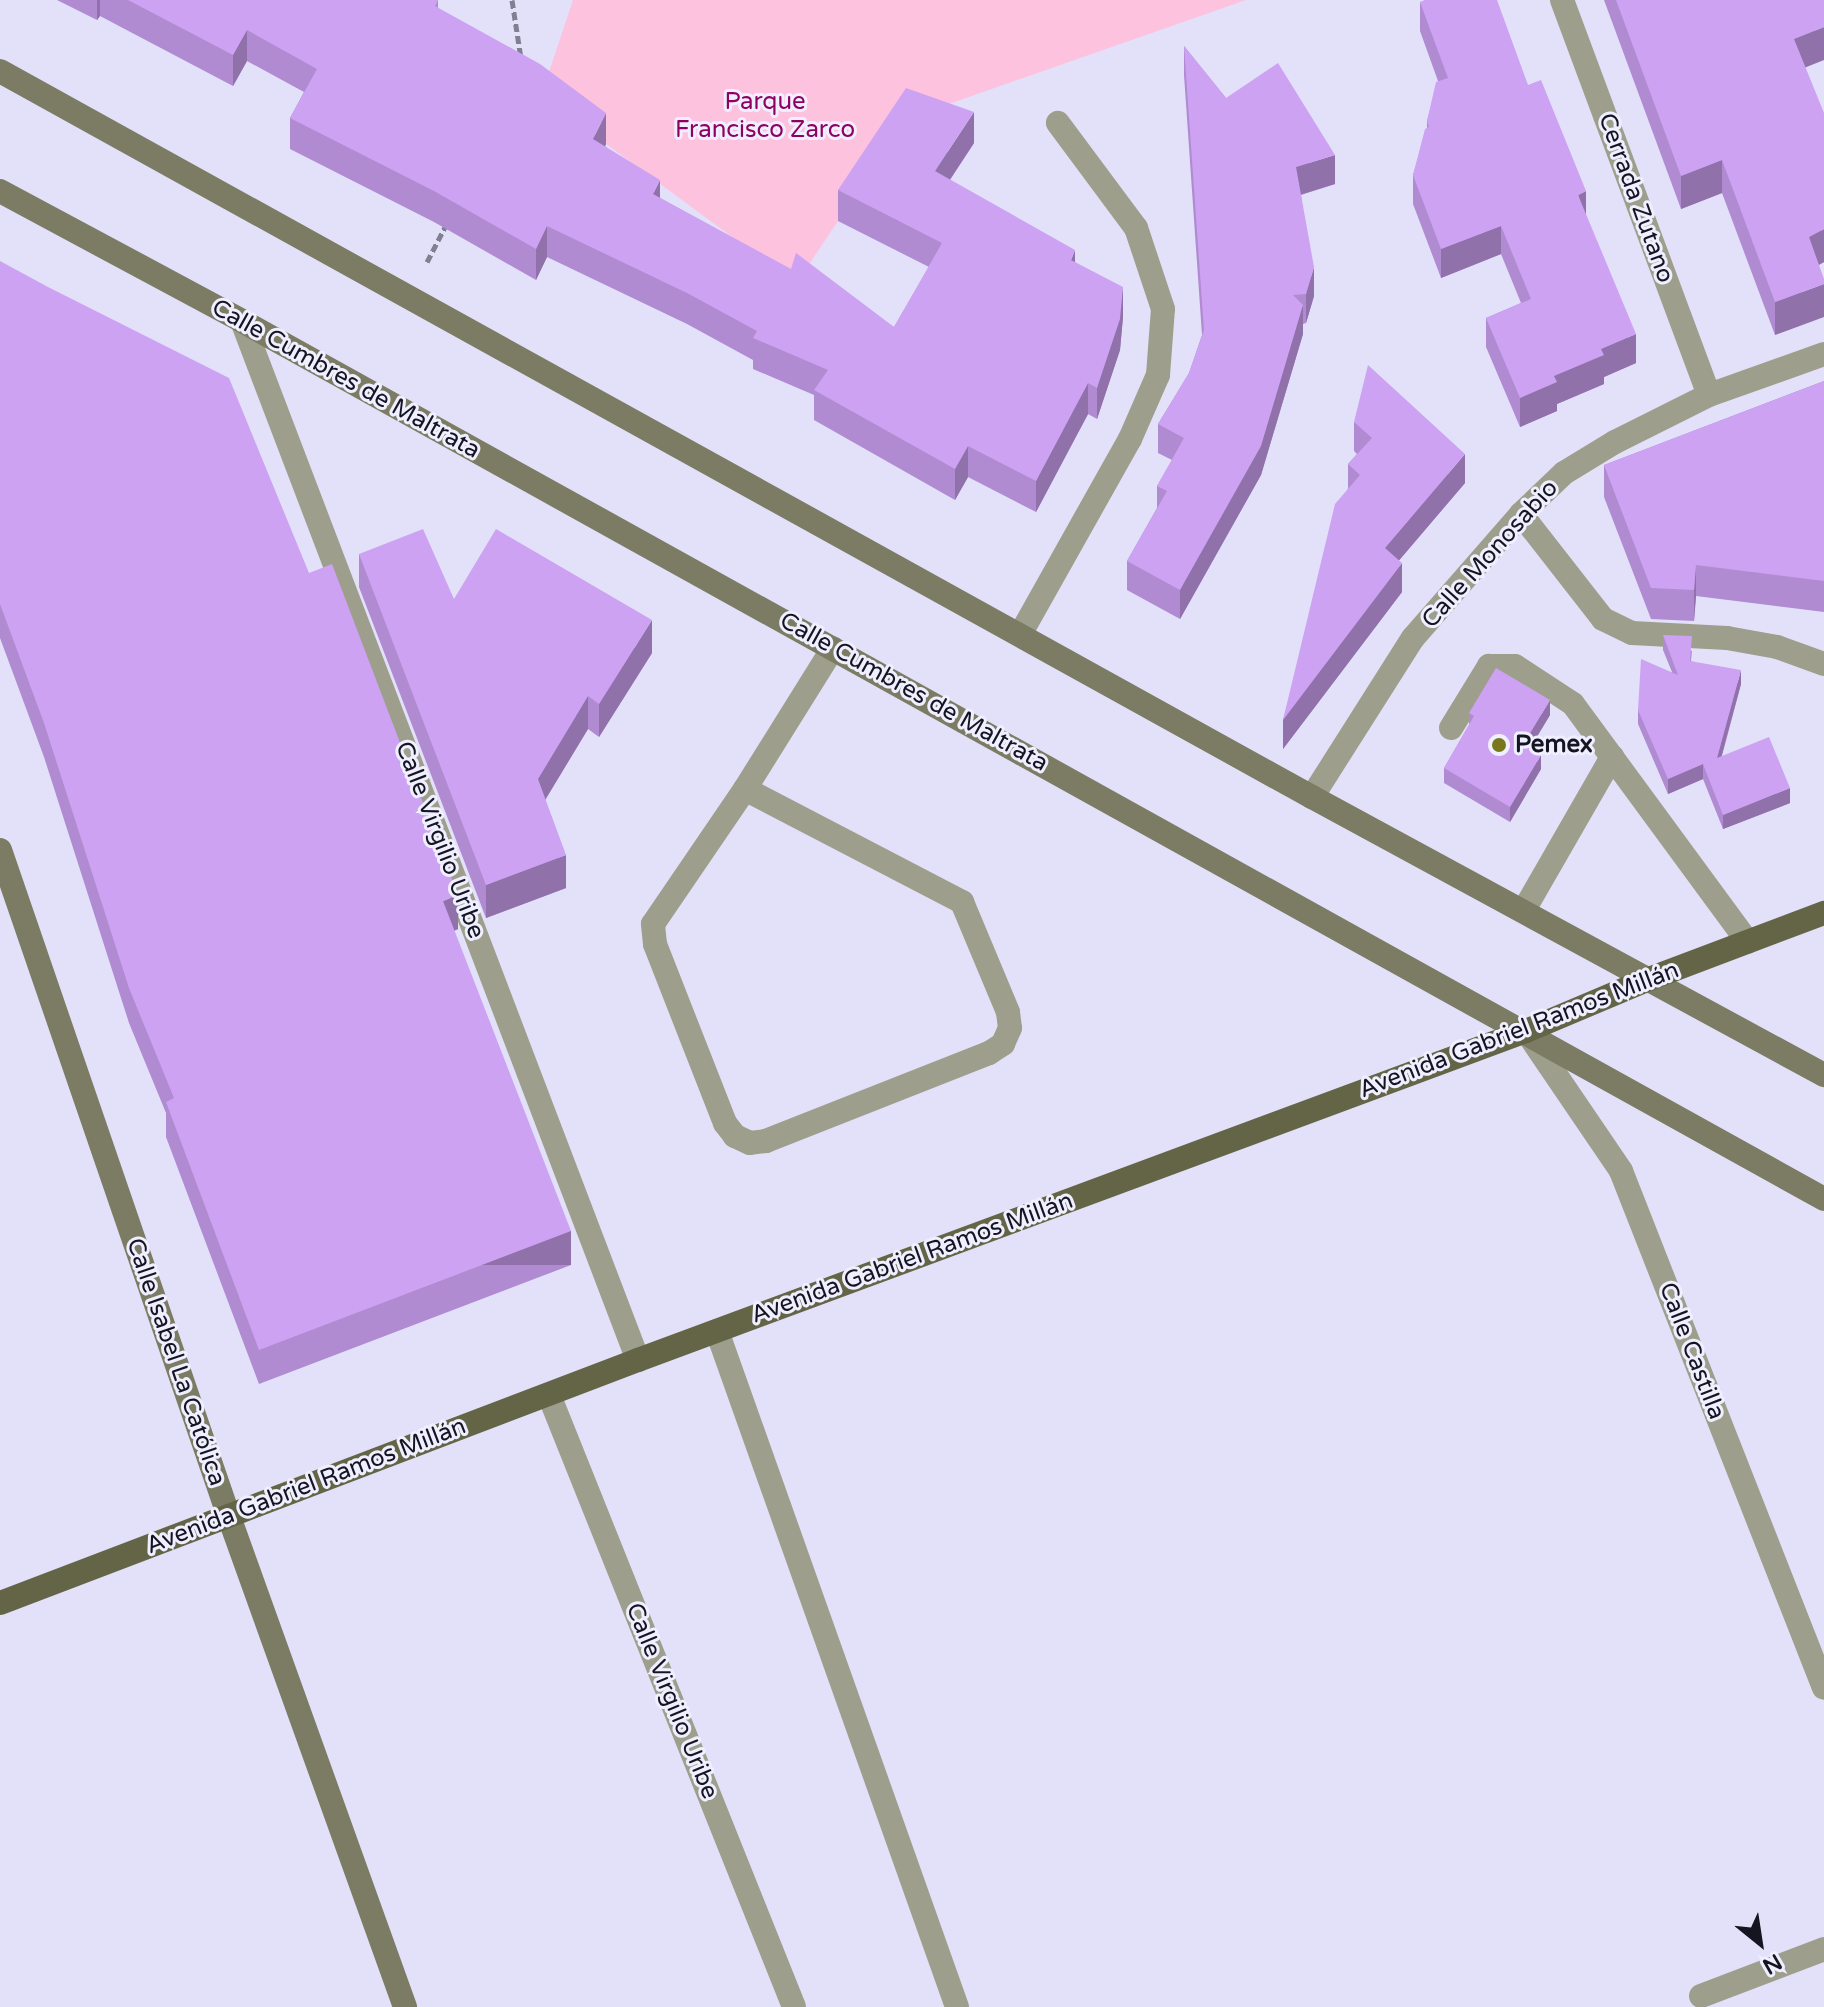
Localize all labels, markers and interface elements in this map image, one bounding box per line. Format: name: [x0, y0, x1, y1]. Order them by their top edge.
park label: Parque Francisco Zarco: [675, 88, 855, 144]
street label: Cerrada Zutano: [1592, 109, 1680, 287]
street label: Calle Cumbres de Maltrata: [207, 293, 485, 465]
street label: Calle Monosabio: [1416, 474, 1564, 634]
street label: Calle Cumbres de Maltrata: [775, 606, 1053, 778]
place label: Pemex: [1515, 731, 1593, 759]
marker: Pemex: [1490, 736, 1508, 754]
street label: Calle Virgilio Uribe: [389, 737, 491, 943]
street label: Avenida Gabriel Ramos Millán: [1355, 956, 1683, 1104]
street label: Avenida Gabriel Ramos Millán: [747, 1186, 1077, 1330]
street label: Calle Isabel La Católica: [120, 1235, 232, 1489]
street label: Calle Castilla: [1653, 1279, 1731, 1423]
street label: Avenida Gabriel Ramos Millán: [142, 1412, 470, 1560]
street label: Calle Virgilio Uribe: [620, 1599, 724, 1803]
north arrow: [1720, 1903, 1800, 1983]
text: N: [1758, 1948, 1786, 1979]

